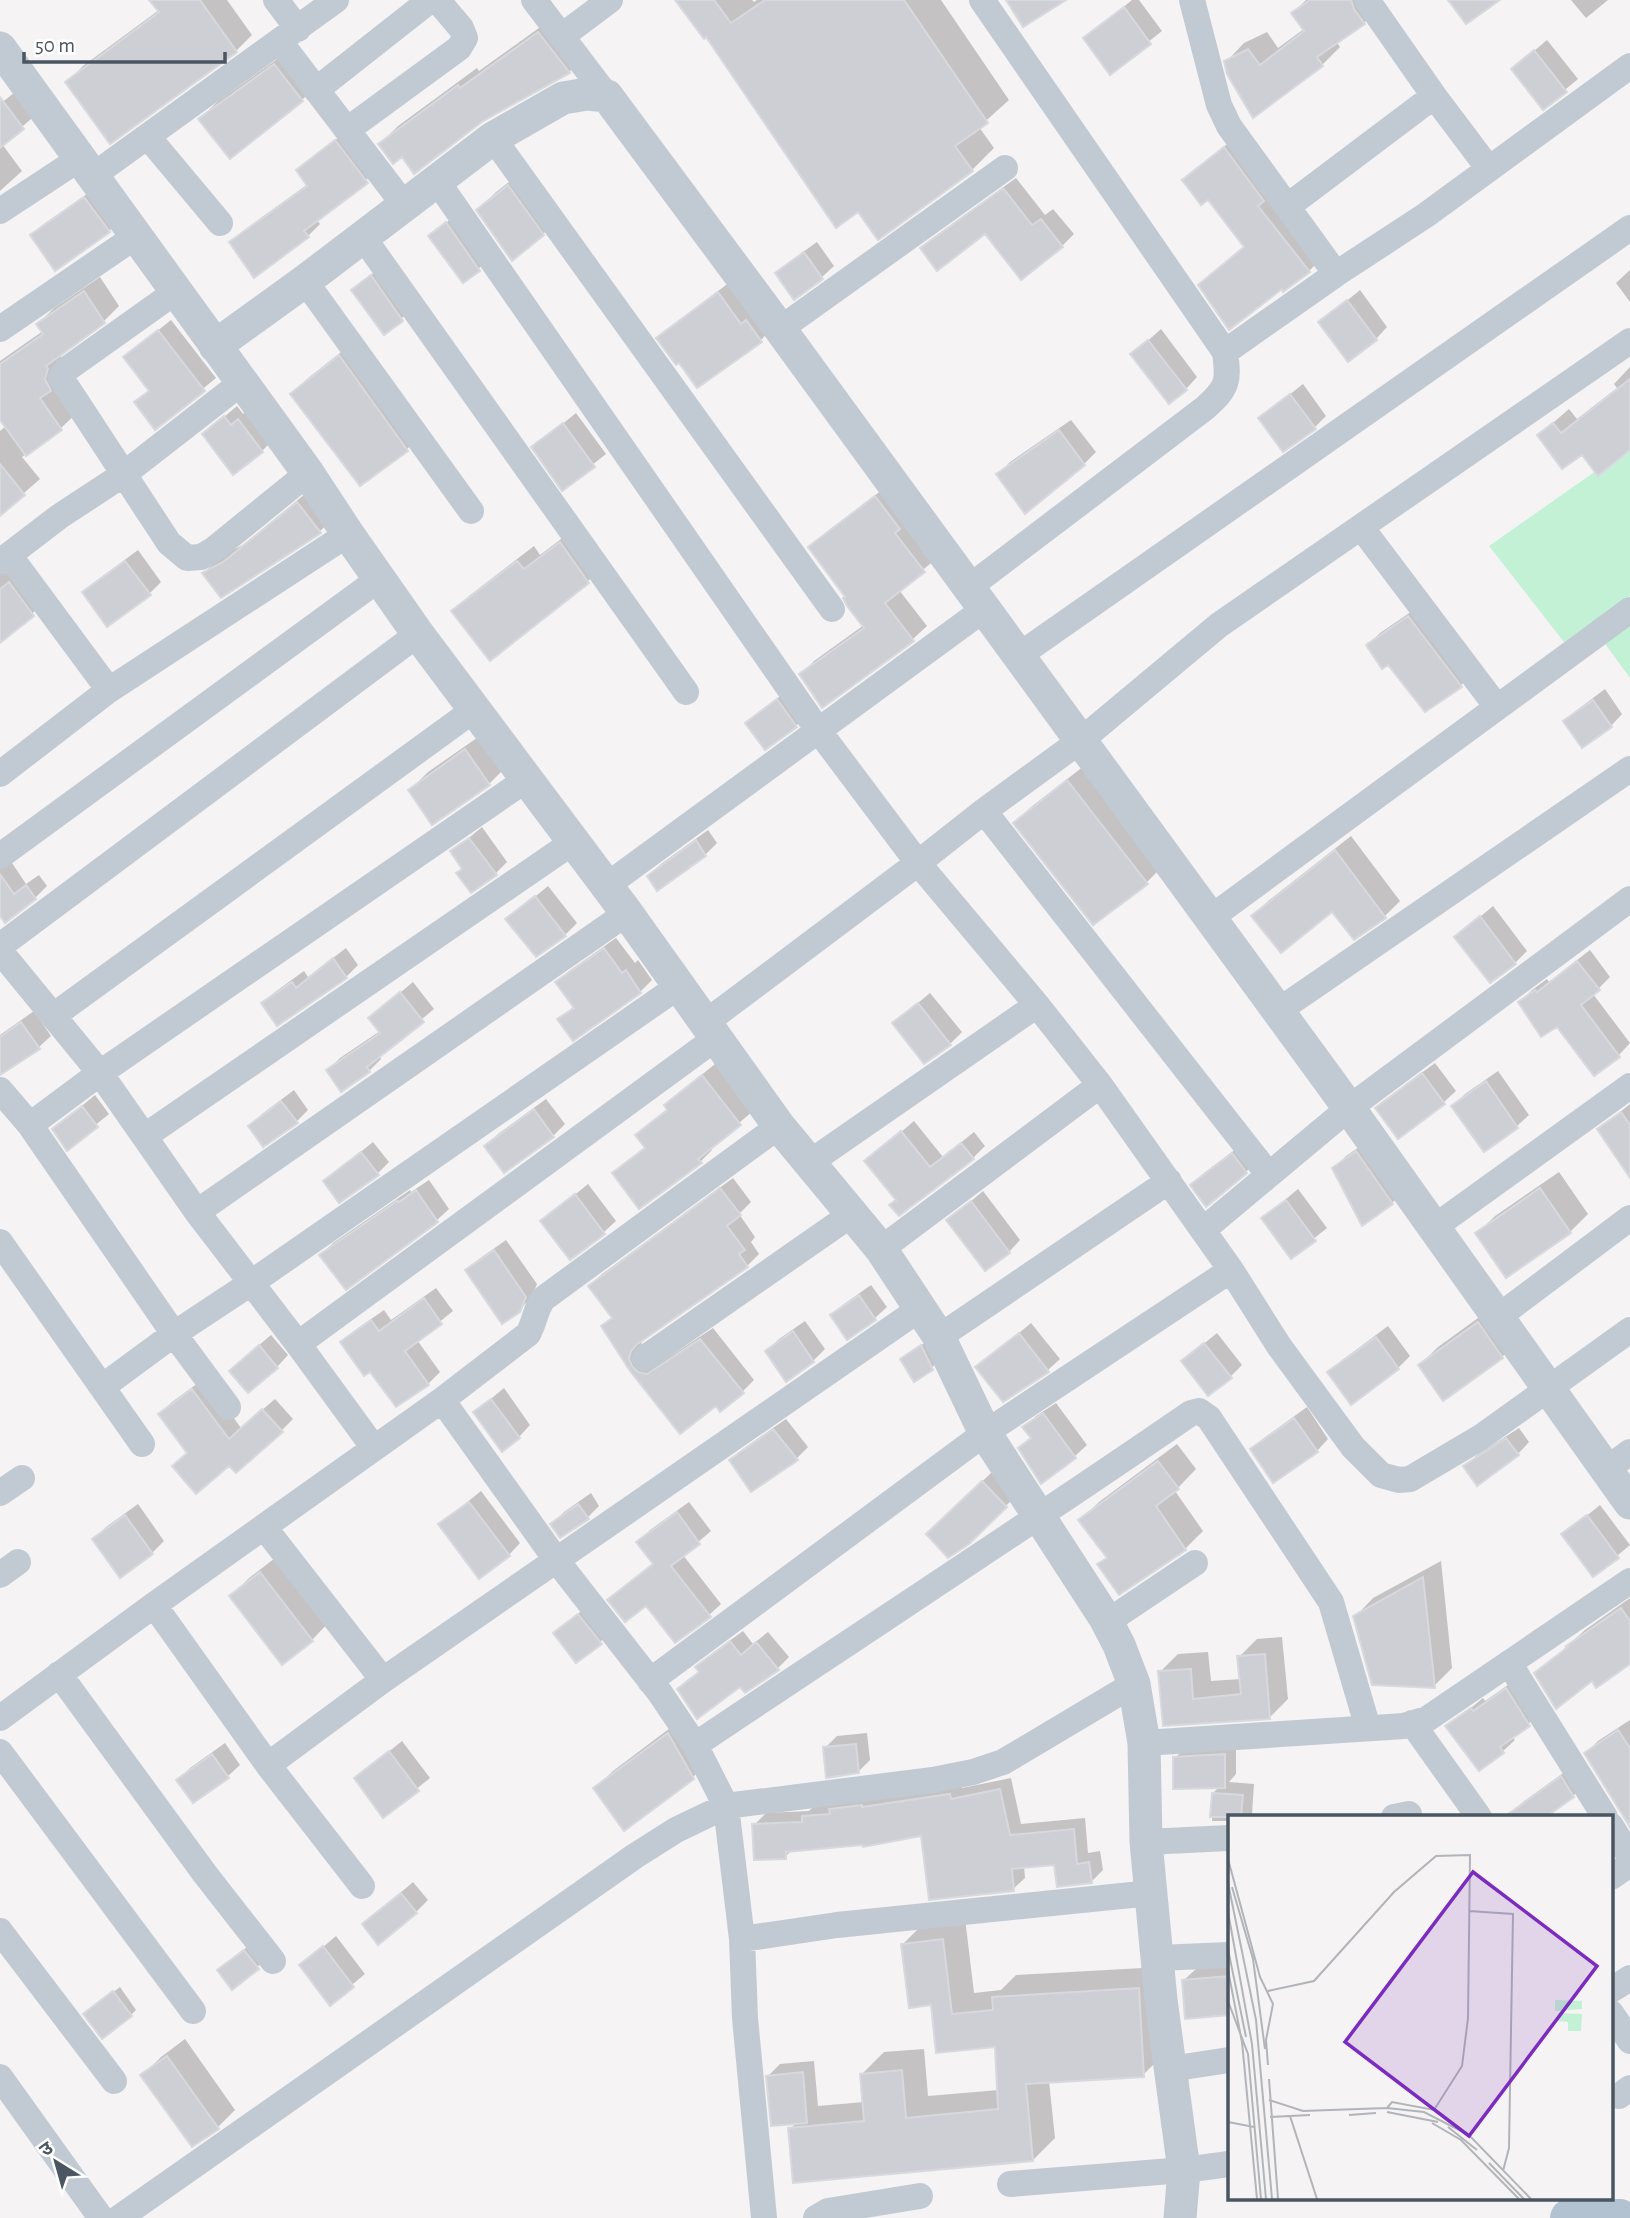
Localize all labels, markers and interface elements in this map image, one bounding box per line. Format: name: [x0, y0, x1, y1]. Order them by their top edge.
scale bar: [24, 21, 226, 65]
text: 50 m: [35, 35, 75, 56]
inset map: [1228, 1815, 1612, 2200]
north arrow: [21, 2127, 91, 2197]
text: उ: [37, 2138, 58, 2161]

